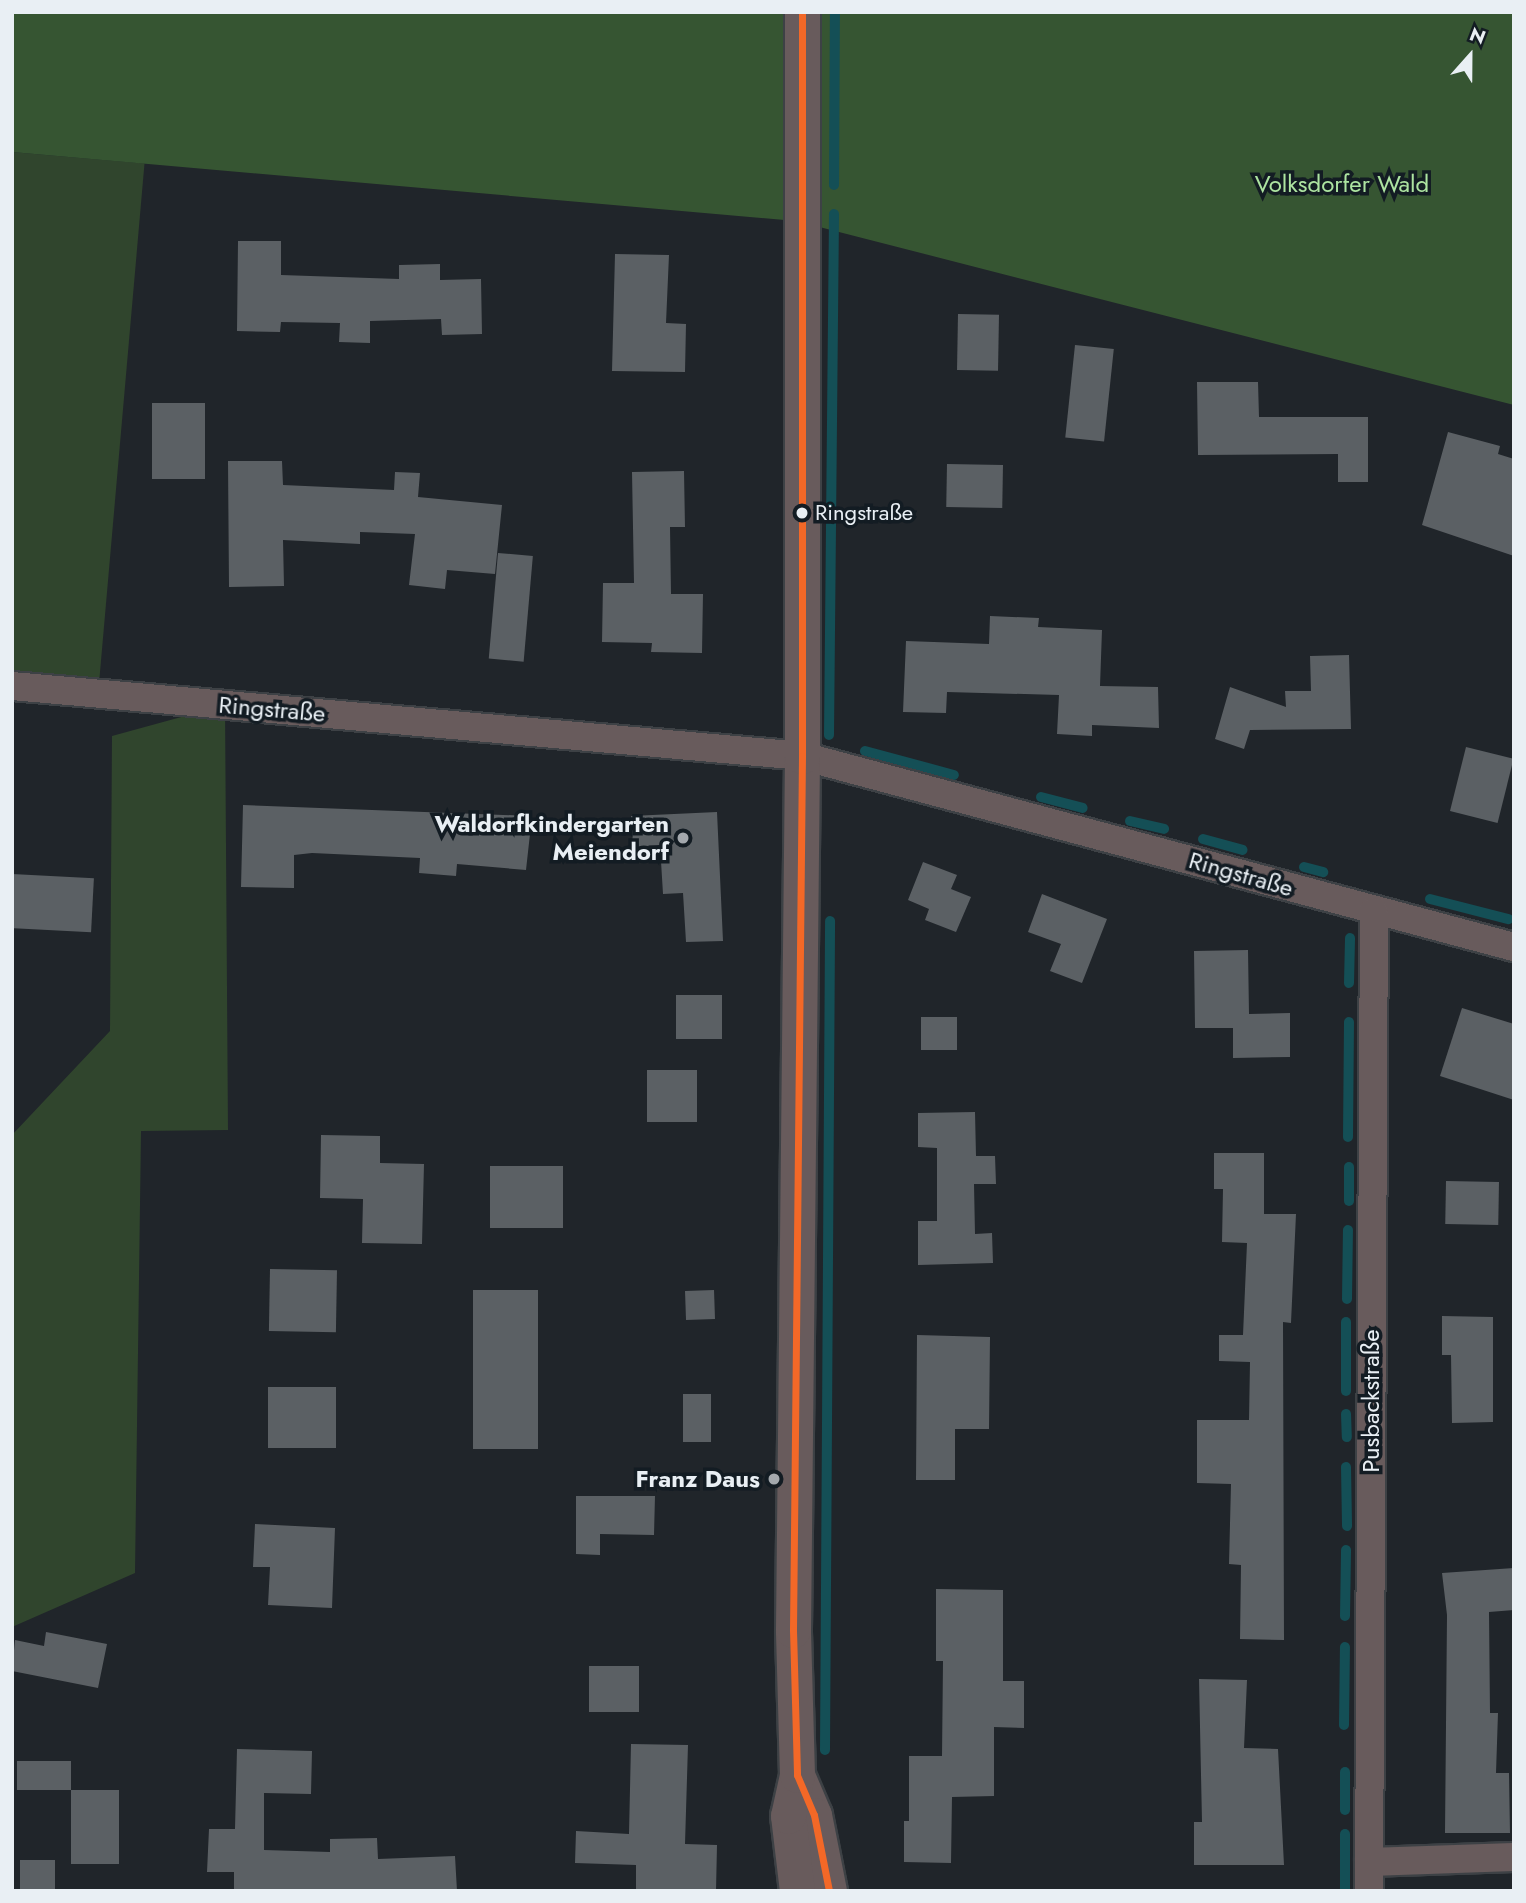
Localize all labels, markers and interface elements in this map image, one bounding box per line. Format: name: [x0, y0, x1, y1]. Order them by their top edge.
north arrow: [1435, 21, 1505, 91]
text: N: [1466, 21, 1490, 51]
park label: Volksdorfer Wald: [1255, 170, 1429, 198]
place label: Ringstraße: [815, 500, 913, 526]
marker: Ringstraße: [795, 506, 809, 520]
street label: Ringstraße: [217, 690, 327, 728]
place label: Waldorfkindergarten Meiendorf: [434, 810, 669, 866]
marker: Waldorfkindergarten Meiendorf: [675, 830, 691, 846]
street label: Ringstraße: [1186, 845, 1296, 903]
street label: Pusbackstraße: [1357, 1329, 1385, 1473]
place label: Franz Daus: [636, 1465, 760, 1493]
marker: Franz Daus: [766, 1471, 782, 1487]

